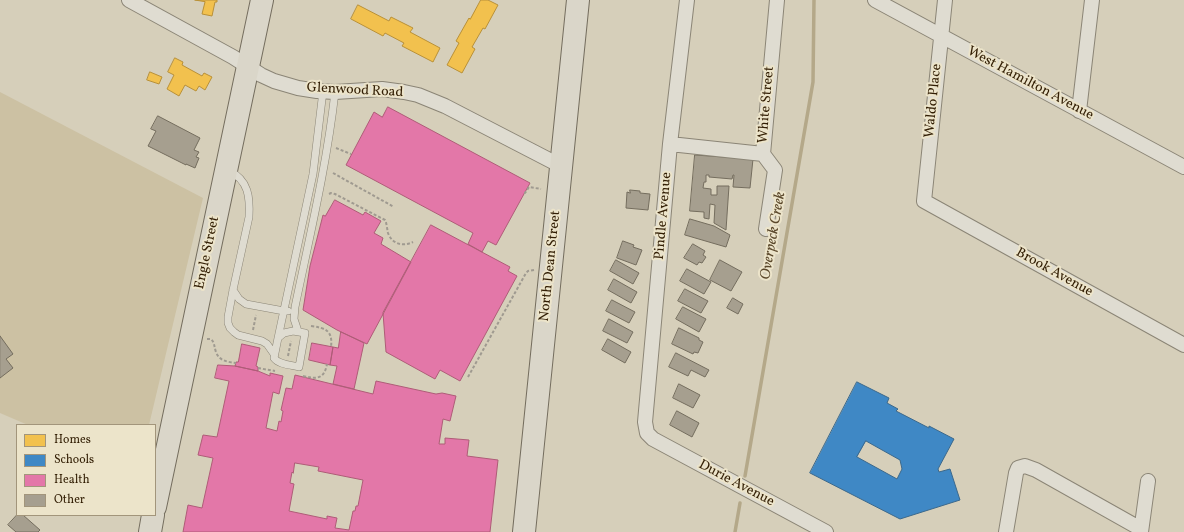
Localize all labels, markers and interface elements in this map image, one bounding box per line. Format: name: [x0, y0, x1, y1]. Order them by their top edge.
street label: West Hamilton Avenue: [964, 44, 1096, 124]
street label: Waldo Place: [922, 63, 946, 139]
street label: White Street: [755, 66, 779, 144]
street label: Glenwood Road: [306, 80, 404, 102]
street label: Pindle Avenue: [652, 171, 676, 261]
water label: Overpeck Creek: [757, 191, 791, 281]
street label: North Dean Street: [537, 210, 565, 322]
street label: Engle Street: [192, 215, 224, 291]
street label: Brook Avenue: [1013, 245, 1095, 301]
legend: [16, 424, 156, 516]
text: Homes: [54, 432, 91, 448]
text: Schools: [54, 452, 94, 468]
street label: Durie Avenue: [695, 457, 777, 511]
text: Health: [54, 472, 90, 488]
text: Other: [54, 492, 85, 508]

